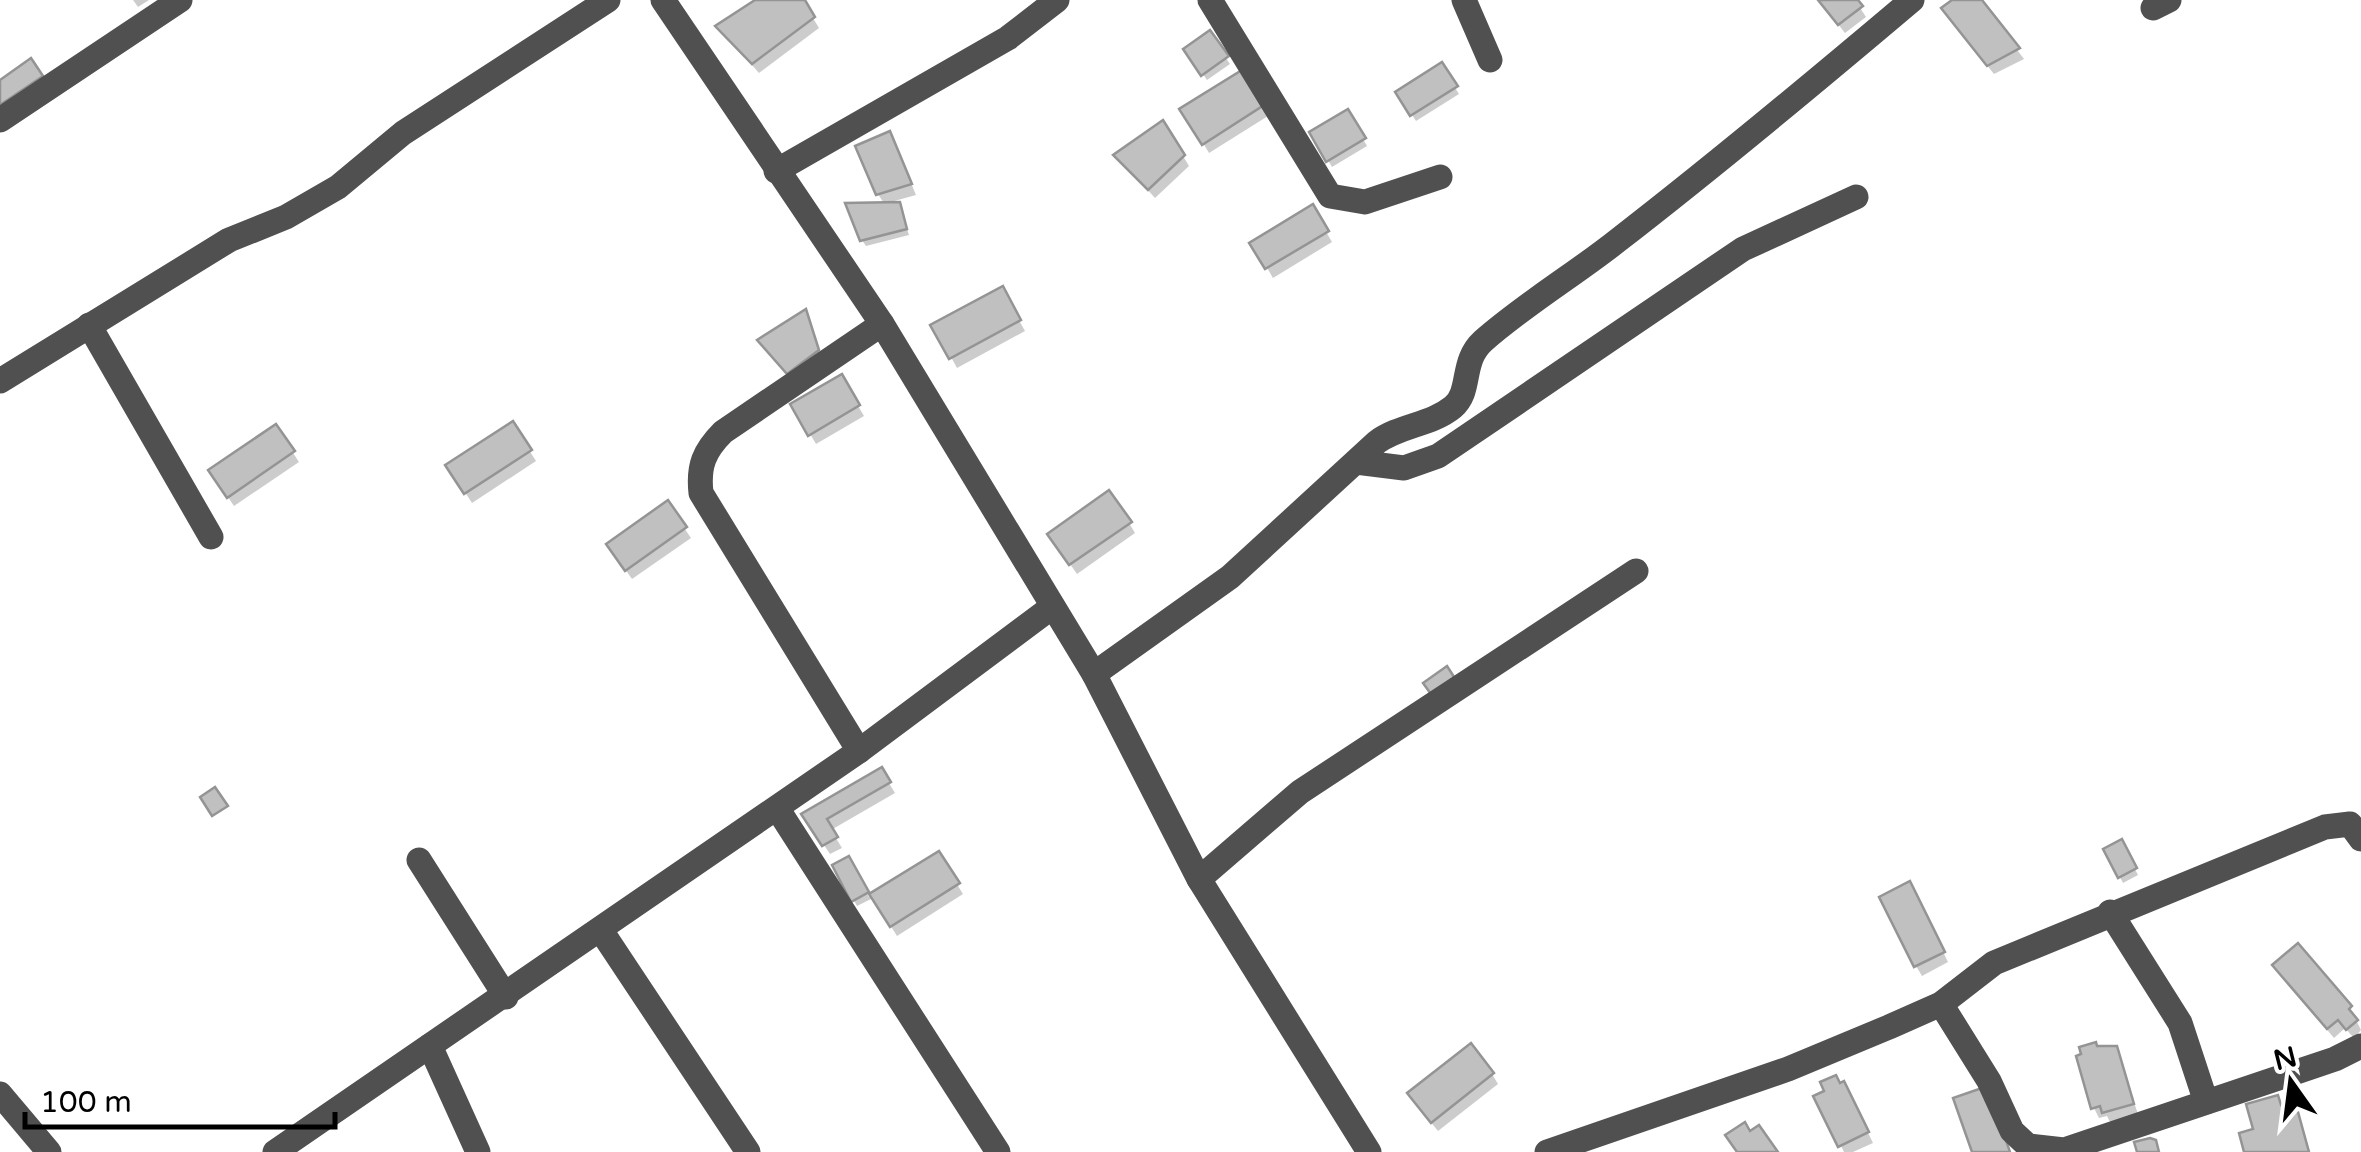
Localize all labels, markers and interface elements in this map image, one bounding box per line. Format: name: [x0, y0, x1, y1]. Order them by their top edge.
north arrow: [2241, 1032, 2341, 1132]
text: N: [2270, 1039, 2300, 1078]
scale bar: [25, 1067, 335, 1129]
text: 100 m: [40, 1084, 132, 1121]

